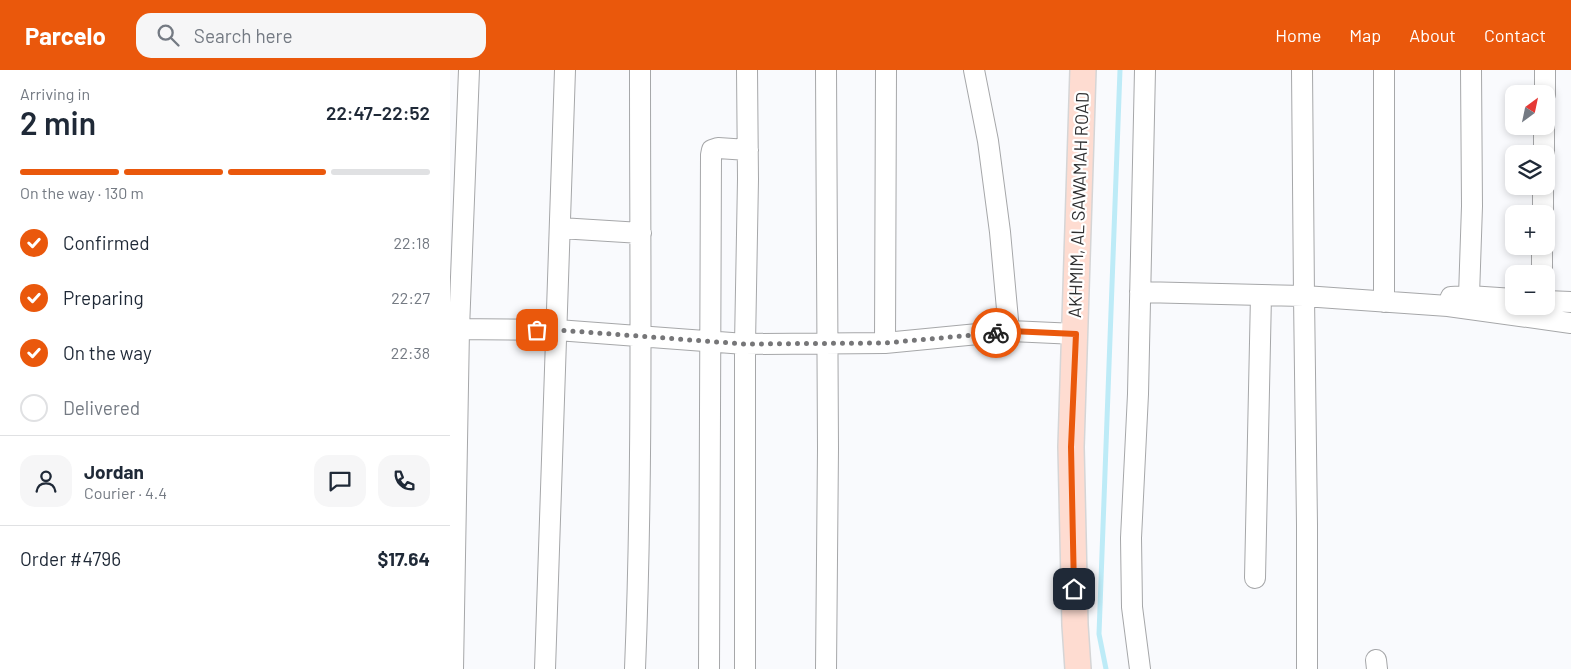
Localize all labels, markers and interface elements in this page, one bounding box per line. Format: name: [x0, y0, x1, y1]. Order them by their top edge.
search box: [136, 13, 486, 58]
text: Parcelo: [25, 21, 106, 50]
icon: search: [154, 21, 182, 49]
text: Search here: [194, 24, 293, 47]
text: Home: [1275, 24, 1321, 46]
text: Map: [1349, 24, 1381, 46]
text: About: [1409, 24, 1456, 46]
text: Contact: [1484, 24, 1546, 46]
text: Arriving in: [20, 84, 90, 103]
north arrow: [1505, 85, 1555, 135]
map controls: [1505, 85, 1555, 315]
street label: AKHMIM, AL SAWAMAH ROAD: [1063, 92, 1093, 318]
text: 22:47–22:52: [326, 101, 430, 124]
text: 2 min: [20, 103, 96, 141]
button: layers: [1505, 145, 1555, 195]
text: On the way · 130 m: [20, 183, 144, 202]
button: +: [1505, 205, 1555, 255]
icon: check: [20, 229, 48, 257]
text: Confirmed: [63, 231, 150, 254]
text: 22:18: [393, 233, 430, 252]
button: −: [1505, 265, 1555, 315]
icon: check: [20, 284, 48, 312]
text: Preparing: [63, 286, 144, 309]
text: 22:27: [391, 288, 430, 307]
courier: [971, 308, 1021, 358]
pin: [516, 309, 558, 351]
icon: bag: [523, 316, 551, 344]
icon: bike: [982, 319, 1010, 347]
icon: check: [20, 339, 48, 367]
text: On the way: [63, 341, 152, 364]
text: 22:38: [391, 343, 430, 362]
text: Delivered: [63, 396, 140, 419]
button: person: [20, 455, 72, 507]
button: chat: [314, 455, 366, 507]
button: phone: [378, 455, 430, 507]
text: Jordan: [84, 460, 144, 483]
text: Courier · 4.4: [84, 483, 167, 502]
text: Order #4796: [20, 547, 121, 570]
text: $17.64: [377, 547, 430, 570]
pin: [1053, 568, 1095, 610]
icon: home: [1060, 575, 1088, 603]

